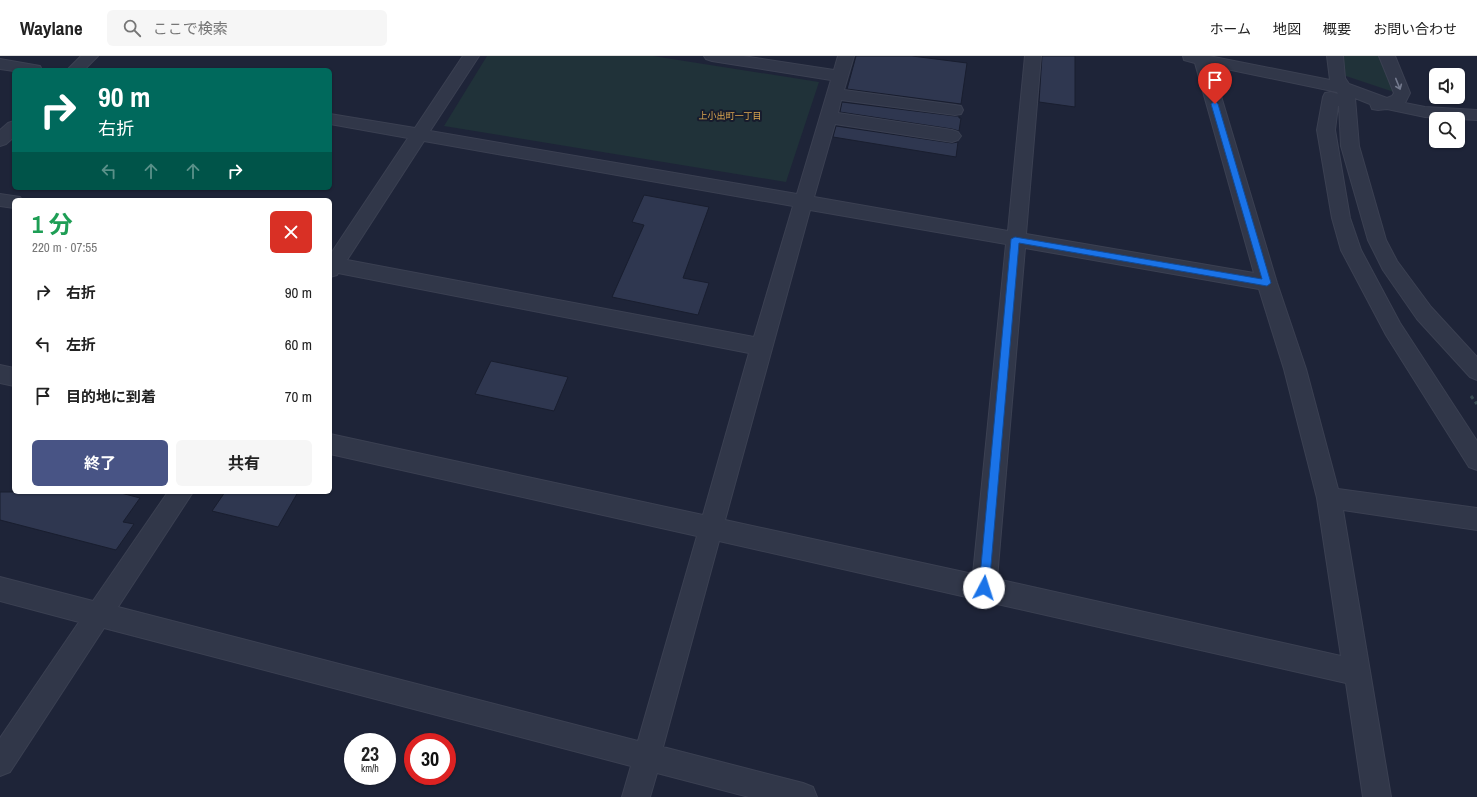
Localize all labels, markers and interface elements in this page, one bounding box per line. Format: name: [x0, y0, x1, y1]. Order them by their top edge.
search box: [107, 10, 387, 46]
text: Waylane: [20, 15, 83, 41]
icon: search: [121, 17, 143, 39]
text: ここで検索: [153, 18, 228, 39]
text: ホーム: [1209, 20, 1251, 38]
text: 地図: [1273, 20, 1301, 38]
text: 概要: [1323, 20, 1351, 38]
text: お問い合わせ: [1373, 20, 1457, 38]
pin: [1198, 63, 1232, 104]
map controls: [1429, 68, 1465, 148]
button: sound: [1429, 68, 1465, 104]
icon: arrive: [1204, 69, 1226, 91]
one-way arrow: [1395, 77, 1402, 89]
text: 90 m: [98, 78, 150, 116]
icon: right: [32, 84, 84, 136]
district label: 上小出町一丁目: [698, 110, 762, 122]
button: search: [1429, 112, 1465, 148]
text: 右折: [98, 116, 134, 141]
icon: left: [98, 160, 120, 182]
icon: ahead: [140, 160, 162, 182]
icon: ahead: [182, 160, 204, 182]
icon: right: [224, 160, 246, 182]
text: 1 分: [32, 208, 72, 240]
button: close: [270, 211, 312, 253]
text: 220 m · 07:55: [32, 239, 97, 256]
icon: right: [32, 281, 54, 303]
text: 右折: [66, 282, 96, 303]
text: 90 m: [285, 282, 312, 303]
icon: left: [32, 333, 54, 355]
text: 左折: [66, 334, 96, 355]
text: 60 m: [285, 334, 312, 355]
icon: arrive: [32, 385, 54, 407]
text: 目的地に到着: [66, 386, 156, 407]
text: 70 m: [285, 386, 312, 407]
button: 終了: [32, 440, 168, 486]
button: 共有: [176, 440, 312, 486]
position arrow: [963, 567, 1005, 609]
speed limit sign: 30: [404, 733, 456, 785]
text: 23: [361, 740, 379, 767]
text: km/h: [361, 762, 379, 775]

